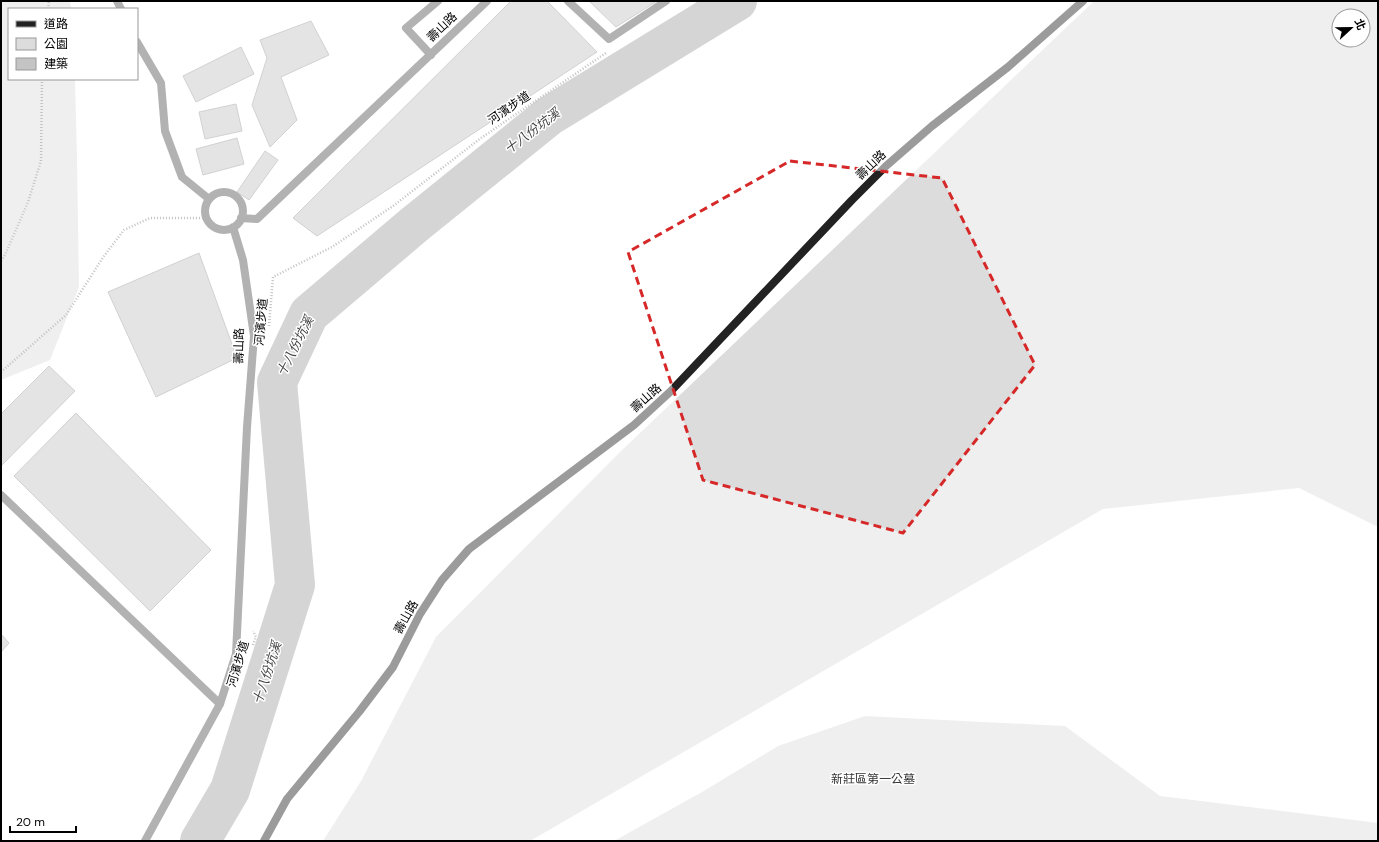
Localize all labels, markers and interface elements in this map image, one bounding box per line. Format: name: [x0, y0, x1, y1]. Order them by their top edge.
legend: [8, 8, 138, 80]
north arrow: [1331, 8, 1371, 48]
street label: 壽山路: [423, 9, 461, 45]
text: 道路: [44, 16, 68, 32]
text: 北: [1352, 17, 1369, 32]
text: 公園: [44, 36, 68, 52]
text: 建築: [44, 56, 68, 72]
street label: 河濱步道: [485, 88, 533, 128]
water label: 十八份坑溪: [501, 103, 565, 157]
street label: 壽山路: [852, 147, 890, 183]
street label: 河濱步道: [251, 297, 271, 347]
water label: 十八份坑溪: [273, 311, 318, 379]
street label: 壽山路: [231, 328, 247, 364]
street label: 壽山路: [627, 380, 665, 416]
street label: 壽山路: [390, 597, 422, 637]
water label: 十八份坑溪: [249, 638, 286, 707]
street label: 河濱步道: [223, 639, 253, 689]
park label: 新莊區第一公墓: [831, 771, 915, 787]
scale bar: [10, 808, 76, 834]
text: 20 m: [16, 814, 45, 830]

